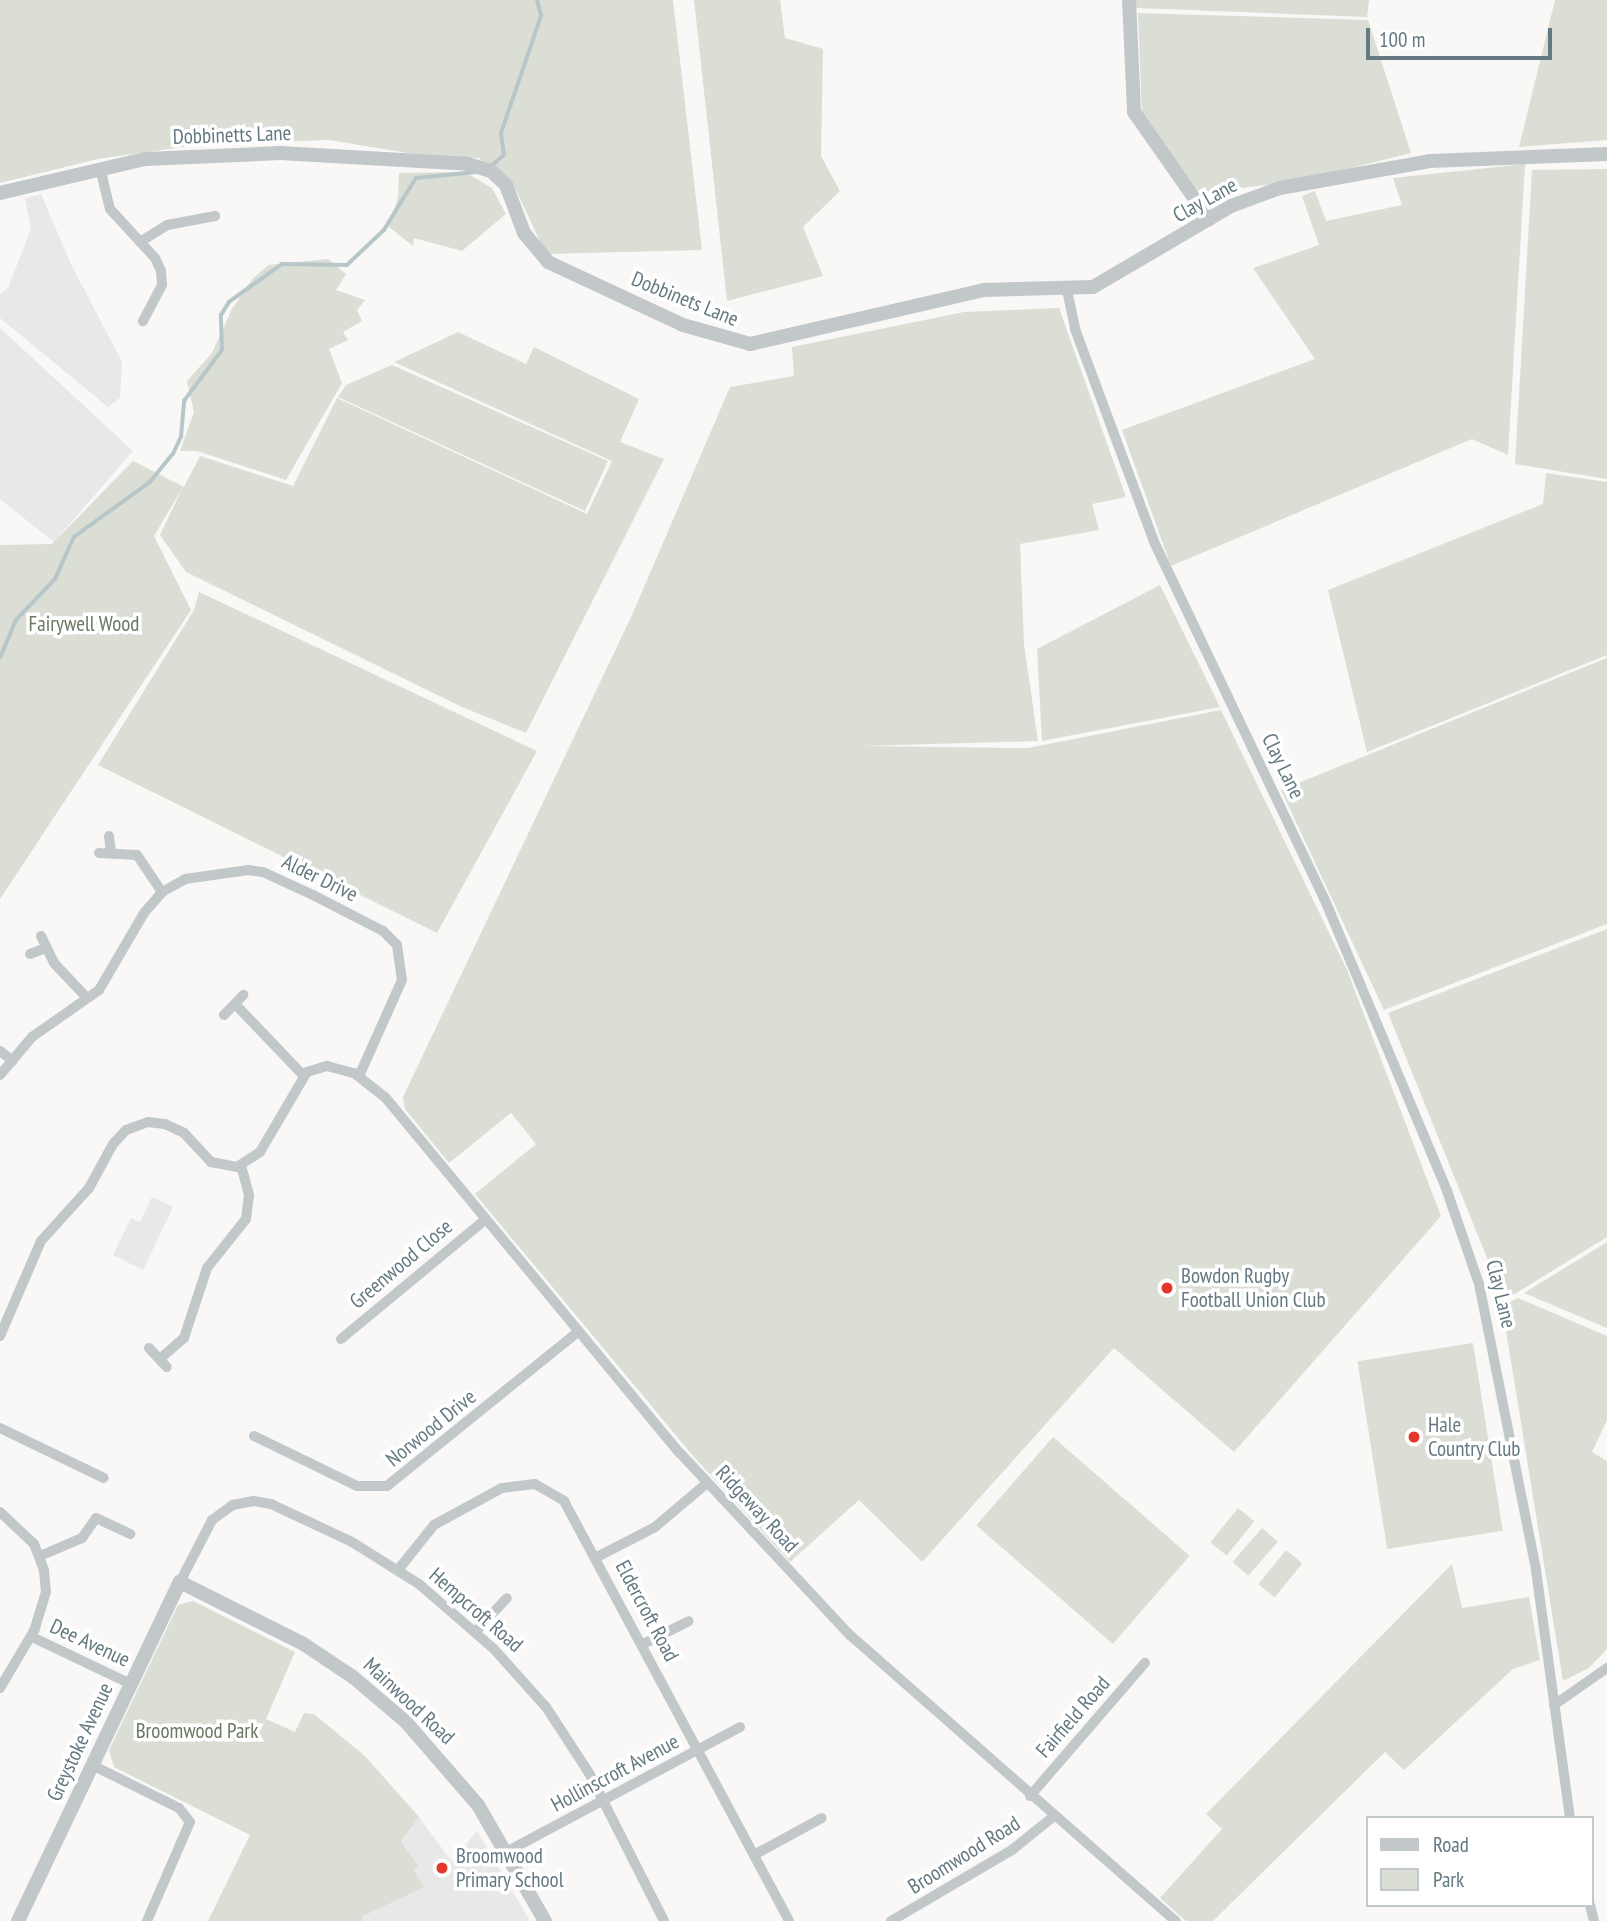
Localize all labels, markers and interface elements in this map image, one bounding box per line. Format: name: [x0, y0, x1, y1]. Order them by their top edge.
scale bar: [1369, 14, 1554, 58]
text: 100 m: [1379, 26, 1425, 53]
street label: Dobbinetts Lane: [172, 120, 292, 150]
street label: Clay Lane: [1168, 172, 1242, 228]
street label: Dobbinets Lane: [628, 266, 742, 332]
park label: Fairywell Wood: [28, 611, 140, 637]
street label: Clay Lane: [1256, 729, 1310, 803]
street label: Alder Drive: [278, 849, 362, 907]
street label: Greenwood Close: [345, 1214, 457, 1314]
street label: Clay Lane: [1480, 1257, 1522, 1331]
place label: Bowdon Rugby Football Union Club: [1181, 1263, 1326, 1313]
marker: Bowdon Rugby Football Union Club: [1159, 1280, 1175, 1296]
street label: Norwood Drive: [381, 1384, 481, 1472]
place label: Hale Country Club: [1428, 1412, 1521, 1462]
marker: Hale Country Club: [1406, 1429, 1422, 1445]
street label: Ridgeway Road: [710, 1460, 804, 1558]
street label: Eldercroft Road: [610, 1556, 684, 1666]
street label: Hempcroft Road: [424, 1562, 528, 1658]
street label: Dee Avenue: [46, 1613, 134, 1673]
street label: Mainwood Road: [358, 1652, 460, 1750]
street label: Fairfield Road: [1031, 1671, 1115, 1763]
street label: Greystoke Avenue: [41, 1679, 119, 1805]
park label: Broomwood Park: [136, 1718, 258, 1744]
street label: Hollinscroft Avenue: [547, 1729, 683, 1817]
street label: Broomwood Road: [903, 1811, 1025, 1899]
legend: [1366, 1816, 1593, 1907]
text: Road: [1433, 1831, 1469, 1858]
place label: Broomwood Primary School: [456, 1843, 564, 1893]
marker: Broomwood Primary School: [434, 1860, 450, 1876]
text: Park: [1433, 1866, 1464, 1893]

